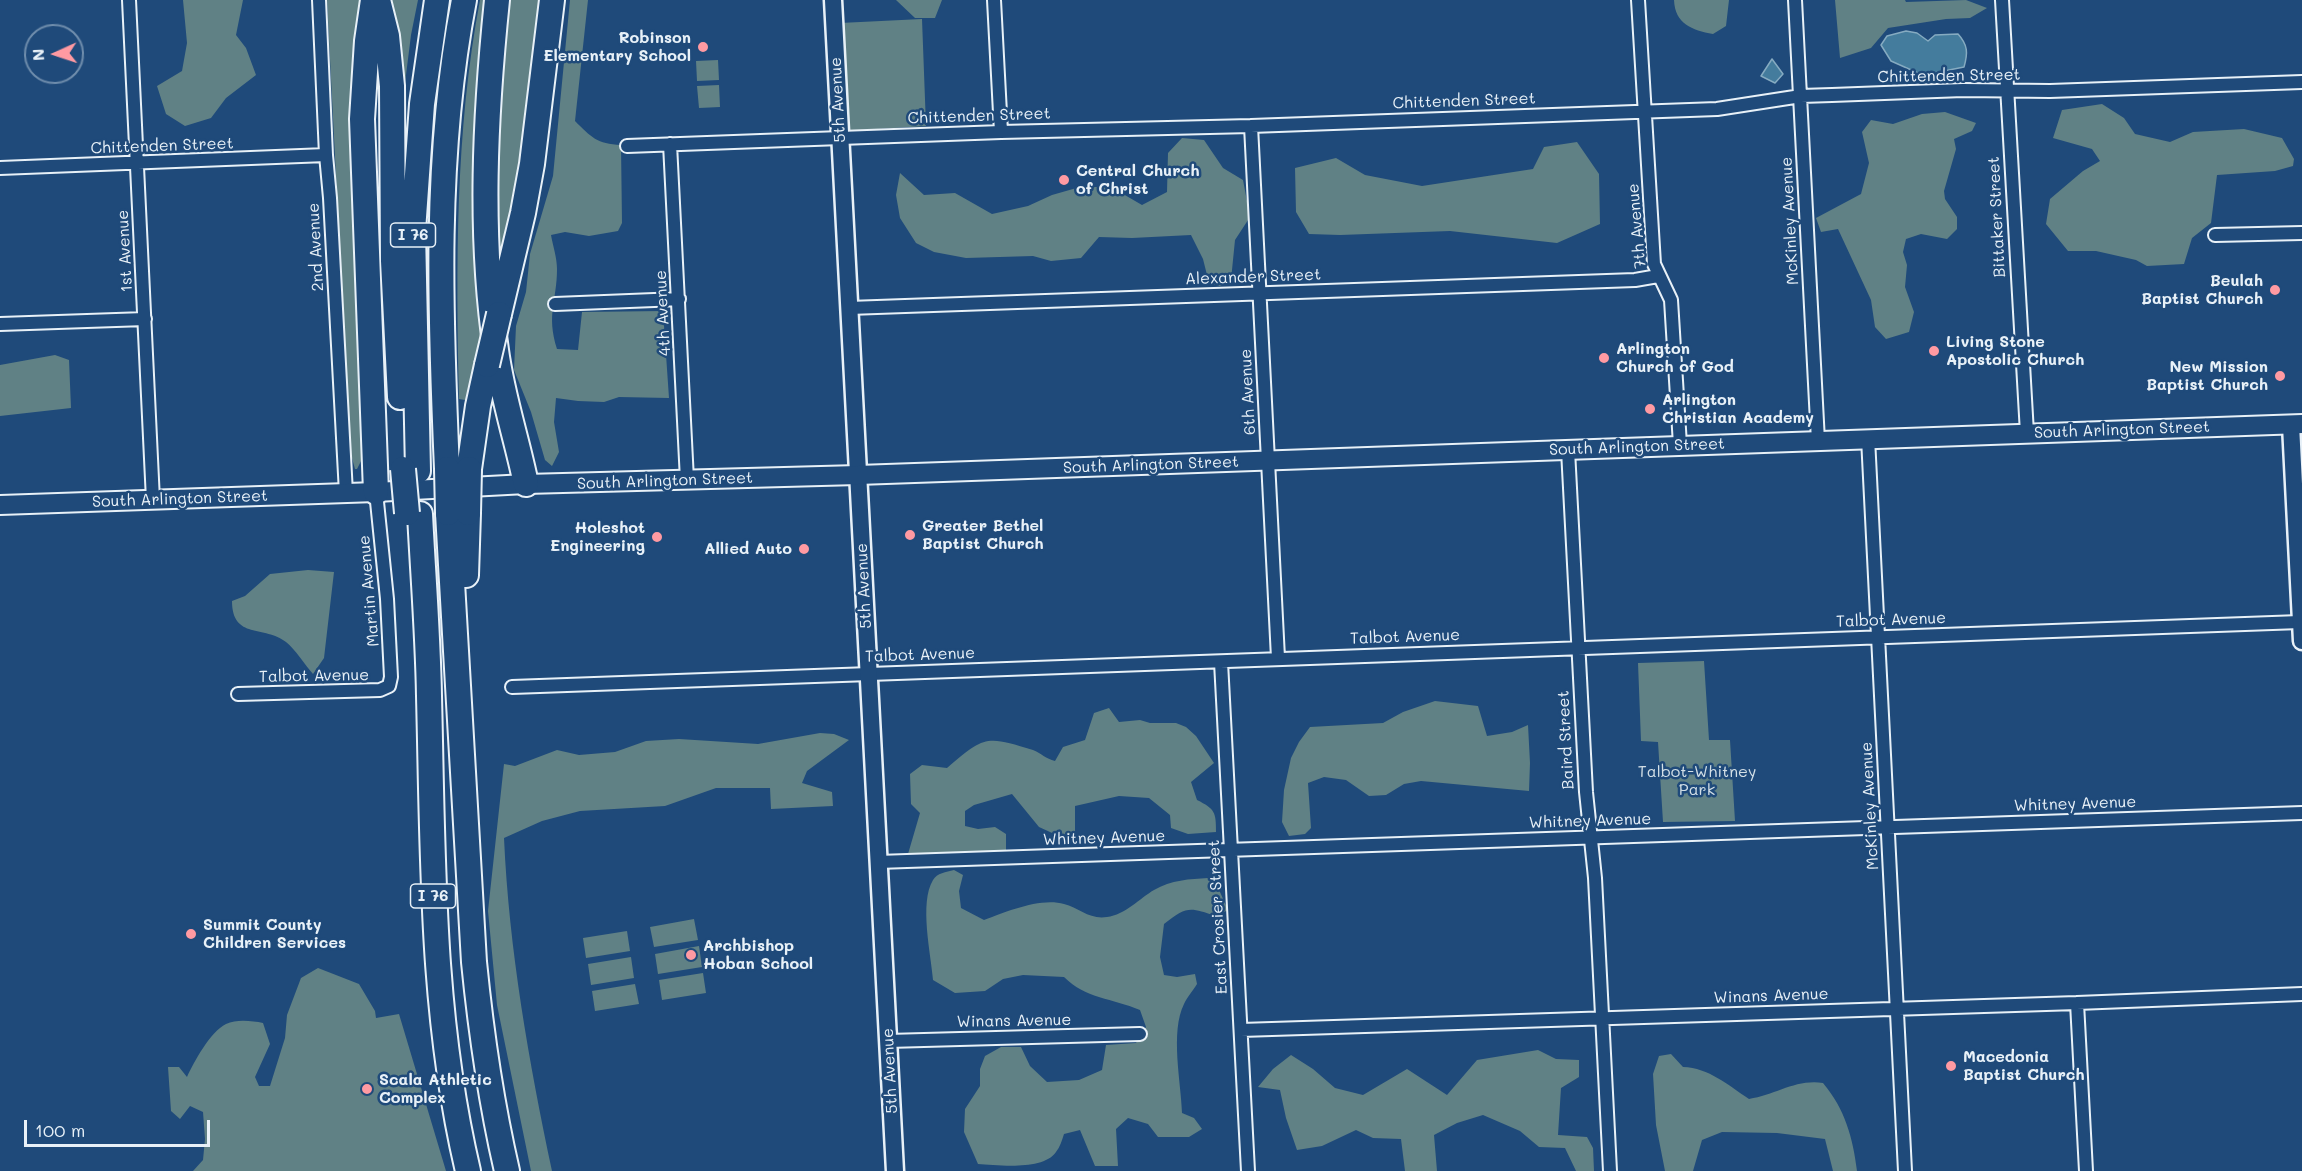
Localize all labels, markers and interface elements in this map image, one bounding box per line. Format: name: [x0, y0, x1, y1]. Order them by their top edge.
north arrow: [24, 24, 84, 84]
place label: Robinson Elementary School: [543, 28, 691, 66]
marker: Robinson Elementary School: [696, 40, 710, 54]
text: N: [27, 48, 48, 61]
street label: 5th Avenue: [826, 57, 850, 143]
street label: Chittenden Street: [1877, 65, 2021, 87]
street label: Chittenden Street: [1392, 89, 1536, 113]
street label: Chittenden Street: [907, 104, 1051, 128]
street label: Chittenden Street: [90, 134, 234, 158]
street label: McKinley Avenue: [1777, 156, 1803, 286]
street label: Bittaker Street: [1984, 156, 2010, 278]
place label: Central Church of Christ: [1076, 161, 1199, 199]
marker: Central Church of Christ: [1057, 173, 1071, 187]
street label: 7th Avenue: [1624, 183, 1650, 269]
street label: 2nd Avenue: [304, 202, 328, 292]
street label: 1st Avenue: [113, 209, 137, 293]
road number: I 76: [390, 223, 436, 247]
street label: Alexander Street: [1185, 265, 1321, 289]
street label: 4th Avenue: [651, 270, 675, 356]
place label: Beulah Baptist Church: [2141, 271, 2263, 309]
marker: Beulah Baptist Church: [2268, 283, 2282, 297]
place label: Living Stone Apostolic Church: [1946, 332, 2084, 370]
place label: Arlington Church of God: [1616, 339, 1734, 377]
marker: Living Stone Apostolic Church: [1927, 344, 1941, 358]
street label: 6th Avenue: [1236, 348, 1260, 436]
marker: Arlington Church of God: [1597, 351, 1611, 365]
place label: New Mission Baptist Church: [2146, 357, 2268, 395]
marker: New Mission Baptist Church: [2273, 369, 2287, 383]
place label: Arlington Christian Academy: [1662, 390, 1814, 428]
marker: Arlington Christian Academy: [1643, 402, 1657, 416]
street label: South Arlington Street: [2034, 417, 2210, 443]
street label: South Arlington Street: [1549, 434, 1725, 460]
street label: South Arlington Street: [1063, 452, 1239, 478]
street label: South Arlington Street: [577, 468, 753, 494]
street label: South Arlington Street: [92, 486, 268, 512]
place label: Greater Bethel Baptist Church: [922, 516, 1044, 554]
place label: Holeshot Engineering: [550, 518, 645, 556]
marker: Greater Bethel Baptist Church: [903, 528, 917, 542]
marker: Holeshot Engineering: [650, 530, 664, 544]
street label: Martin Avenue: [355, 534, 383, 648]
place label: Allied Auto: [704, 539, 792, 559]
marker: Allied Auto: [797, 542, 811, 556]
street label: 5th Avenue: [852, 543, 876, 629]
street label: Talbot Avenue: [1836, 608, 1946, 632]
street label: Talbot Avenue: [1350, 625, 1460, 649]
street label: Talbot Avenue: [865, 643, 975, 667]
street label: Talbot Avenue: [259, 665, 369, 687]
street label: Baird Street: [1554, 690, 1578, 790]
street label: McKinley Avenue: [1857, 741, 1883, 871]
park label: Talbot-Whitney Park: [1638, 762, 1756, 800]
street label: Whitney Avenue: [2013, 792, 2137, 816]
street label: Whitney Avenue: [1528, 809, 1652, 833]
street label: Whitney Avenue: [1042, 826, 1166, 850]
street label: East Crosier Street: [1204, 839, 1232, 995]
road number: I 76: [410, 884, 456, 908]
place label: Summit County Children Services: [203, 915, 346, 953]
marker: Summit County Children Services: [184, 927, 198, 941]
place label: Archbishop Hoban School: [703, 936, 813, 974]
marker: Archbishop Hoban School: [684, 948, 698, 962]
street label: Winans Avenue: [1713, 984, 1829, 1008]
street label: Winans Avenue: [956, 1010, 1072, 1032]
street label: 5th Avenue: [878, 1028, 902, 1114]
place label: Macedonia Baptist Church: [1963, 1047, 2085, 1085]
marker: Macedonia Baptist Church: [1944, 1059, 1958, 1073]
place label: Scala Athletic Complex: [379, 1070, 492, 1108]
marker: Scala Athletic Complex: [360, 1082, 374, 1096]
scale bar: [27, 1108, 213, 1146]
text: 100 m: [35, 1118, 85, 1142]

